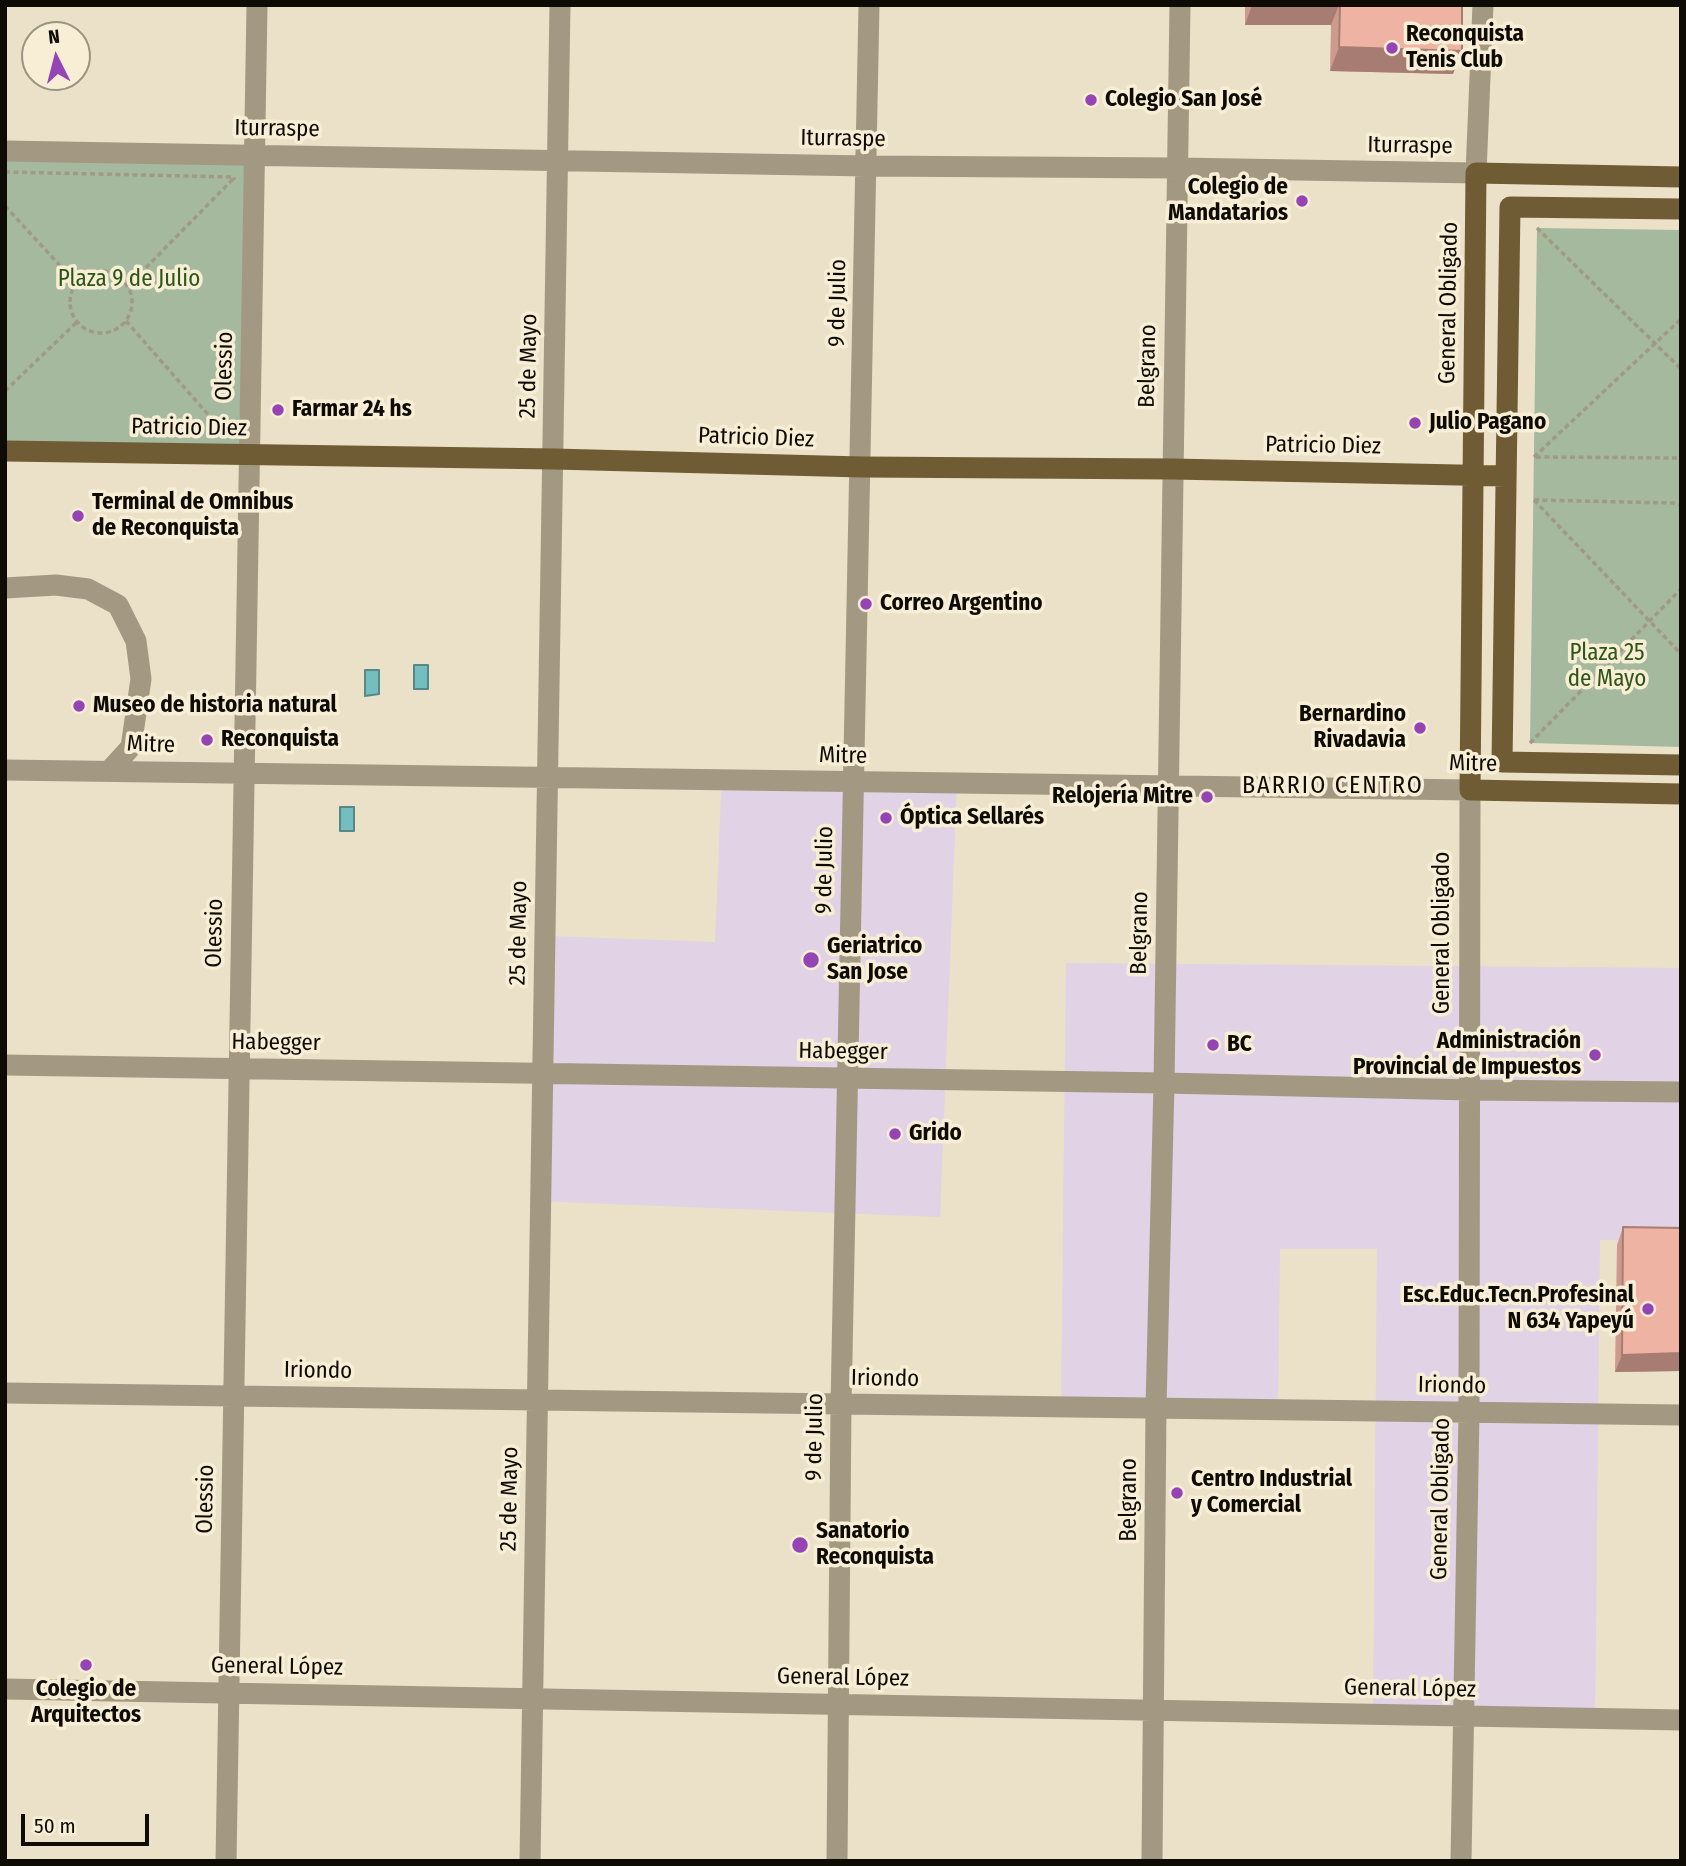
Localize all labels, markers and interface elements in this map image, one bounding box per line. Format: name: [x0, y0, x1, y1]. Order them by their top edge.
north arrow: [21, 21, 91, 91]
place label: Reconquista Tenis Club: [1406, 21, 1524, 75]
text: N: [47, 25, 61, 49]
marker: Reconquista Tenis Club: [1384, 40, 1400, 56]
place label: Colegio San José: [1105, 86, 1262, 114]
marker: Colegio San José: [1083, 92, 1099, 108]
street label: Iturraspe: [234, 114, 320, 144]
street label: Iturraspe: [800, 124, 886, 154]
street label: Iturraspe: [1367, 131, 1453, 161]
place label: Colegio de Mandatarios: [1168, 174, 1288, 228]
marker: Colegio de Mandatarios: [1294, 193, 1310, 209]
street label: General Obligado: [1434, 222, 1464, 384]
street label: 9 de Julio: [823, 259, 853, 347]
park label: Plaza 9 de Julio: [58, 266, 200, 294]
street label: 25 de Mayo: [514, 313, 544, 419]
street label: Belgrano: [1133, 324, 1163, 408]
street label: Olessio: [211, 331, 239, 401]
place label: Farmar 24 hs: [292, 396, 412, 424]
marker: Farmar 24 hs: [270, 402, 286, 418]
place label: Julio Pagano: [1429, 409, 1546, 437]
street label: Patricio Diez: [131, 413, 247, 443]
marker: Julio Pagano: [1407, 415, 1423, 431]
street label: Patricio Diez: [698, 422, 814, 454]
street label: Patricio Diez: [1265, 431, 1381, 461]
place label: Terminal de Omnibus de Reconquista: [92, 489, 293, 543]
marker: Terminal de Omnibus de Reconquista: [70, 508, 86, 524]
place label: Correo Argentino: [880, 590, 1042, 618]
marker: Correo Argentino: [858, 596, 874, 612]
park label: Plaza 25 de Mayo: [1568, 640, 1646, 694]
place label: Museo de historia natural: [93, 692, 337, 720]
marker: Museo de historia natural: [71, 698, 87, 714]
place label: Bernardino Rivadavia: [1299, 701, 1406, 755]
marker: Bernardino Rivadavia: [1412, 720, 1428, 736]
place label: Reconquista: [221, 726, 339, 754]
street label: Mitre: [126, 730, 176, 760]
marker: Reconquista: [199, 732, 215, 748]
street label: Mitre: [819, 742, 867, 770]
street label: Mitre: [1449, 750, 1497, 778]
district label: BARRIO CENTRO: [1244, 772, 1422, 800]
place label: Relojería Mitre: [1052, 783, 1193, 811]
marker: Relojería Mitre: [1199, 789, 1215, 805]
place label: Óptica Sellarés: [900, 804, 1044, 832]
marker: Óptica Sellarés: [878, 810, 894, 826]
street label: 9 de Julio: [810, 826, 840, 914]
street label: General Obligado: [1429, 852, 1457, 1014]
street label: 25 de Mayo: [504, 880, 534, 986]
street label: Belgrano: [1125, 891, 1155, 975]
street label: Olessio: [201, 898, 229, 968]
place label: Geriatrico San Jose: [827, 933, 922, 987]
marker: Geriatrico San Jose: [801, 950, 821, 970]
street label: Habegger: [231, 1028, 321, 1058]
place label: Administración Provincial de Impuestos: [1353, 1028, 1581, 1082]
place label: BC: [1227, 1031, 1252, 1059]
street label: Habegger: [798, 1037, 888, 1067]
marker: BC: [1205, 1037, 1221, 1053]
marker: Administración Provincial de Impuestos: [1587, 1047, 1603, 1063]
place label: Grido: [909, 1120, 962, 1148]
marker: Grido: [887, 1126, 903, 1142]
place label: Esc.Educ.Tecn.Profesinal N 634 Yapeyú: [1403, 1282, 1634, 1336]
marker: Esc.Educ.Tecn.Profesinal N 634 Yapeyú: [1640, 1301, 1656, 1317]
street label: Iriondo: [284, 1357, 352, 1385]
street label: Iriondo: [851, 1365, 919, 1393]
street label: Iriondo: [1418, 1372, 1486, 1400]
street label: 9 de Julio: [800, 1393, 830, 1481]
street label: General Obligado: [1426, 1418, 1456, 1580]
street label: 25 de Mayo: [495, 1446, 525, 1552]
street label: Belgrano: [1116, 1458, 1144, 1542]
street label: Olessio: [192, 1464, 220, 1534]
place label: Centro Industrial y Comercial: [1191, 1466, 1352, 1520]
marker: Centro Industrial y Comercial: [1169, 1485, 1185, 1501]
place label: Sanatorio Reconquista: [816, 1518, 934, 1572]
marker: Sanatorio Reconquista: [790, 1535, 810, 1555]
street label: General López: [211, 1652, 343, 1682]
marker: Colegio de Arquitectos: [78, 1657, 94, 1673]
street label: General López: [777, 1663, 909, 1693]
street label: General López: [1344, 1674, 1476, 1704]
place label: Colegio de Arquitectos: [31, 1676, 141, 1730]
scale bar: [24, 1800, 152, 1844]
text: 50 m: [34, 1813, 76, 1839]

